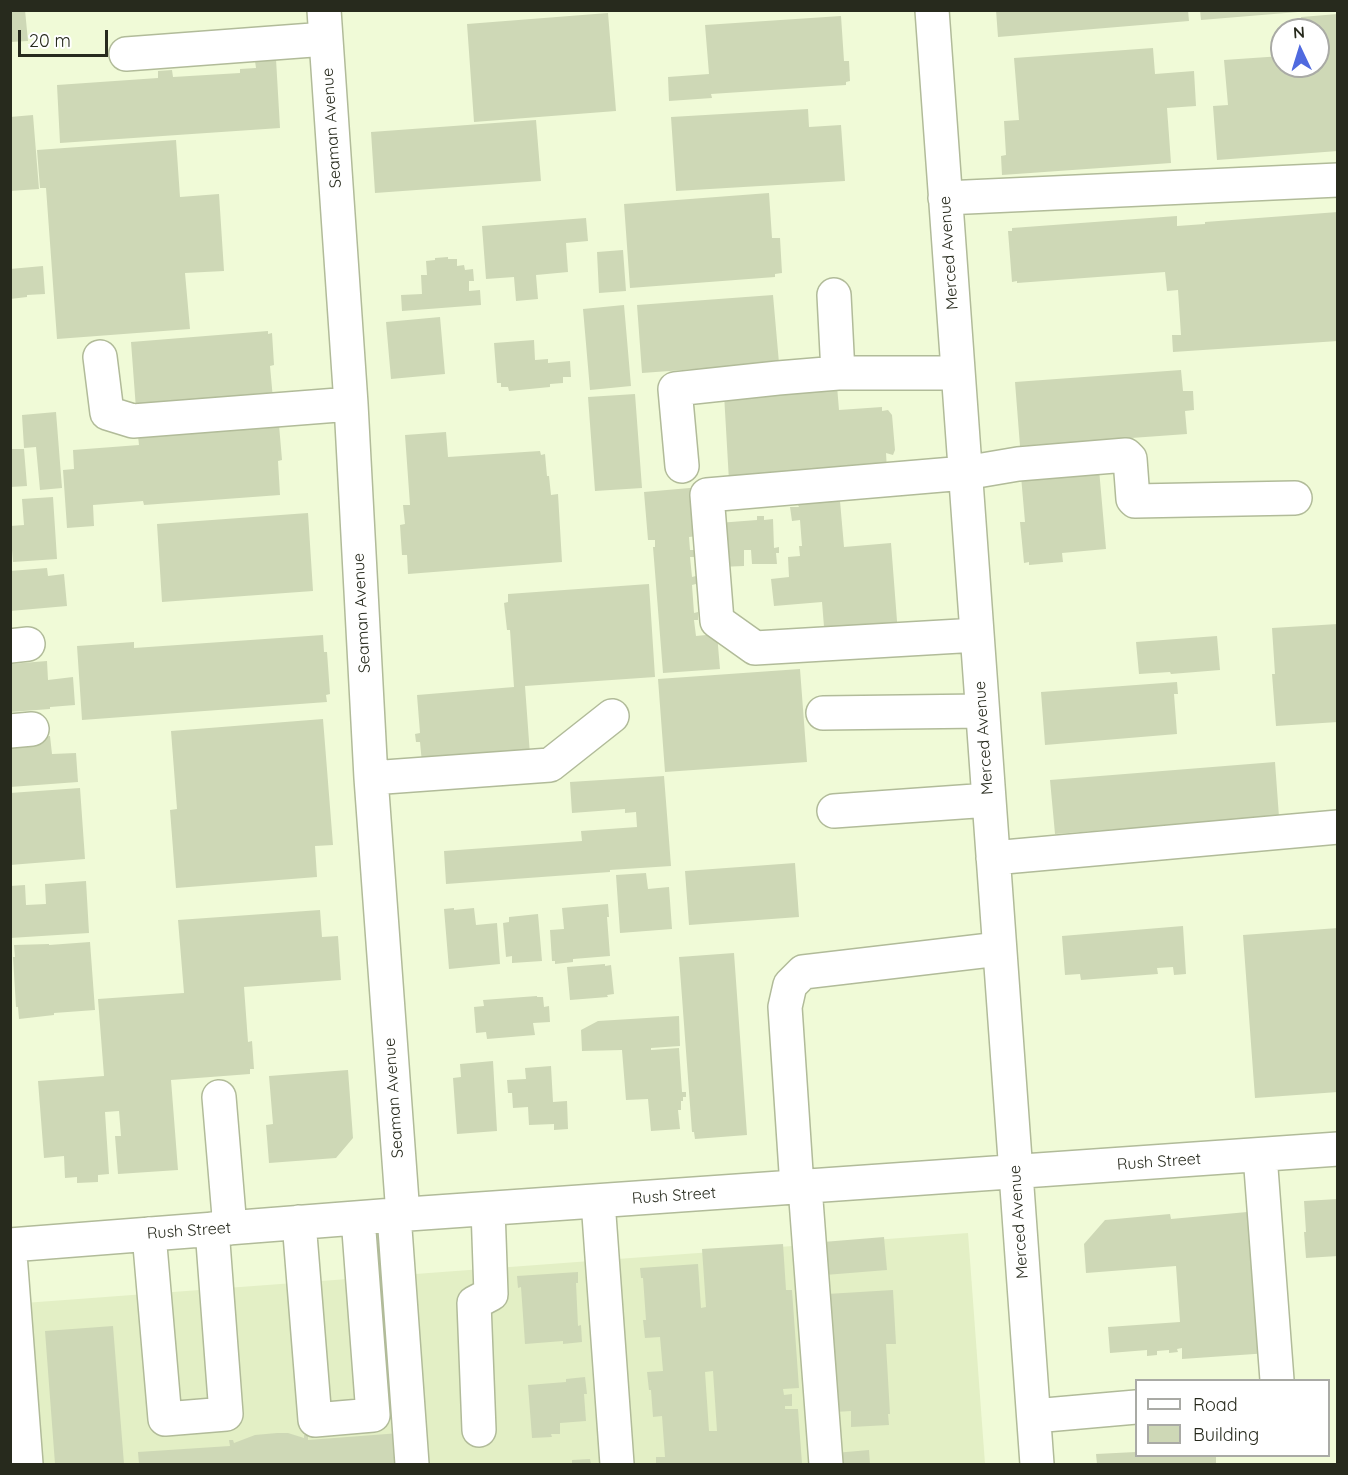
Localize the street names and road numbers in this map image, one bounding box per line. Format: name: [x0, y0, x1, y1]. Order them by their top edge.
street label: Seaman Avenue: [318, 67, 346, 189]
street label: Merced Avenue: [935, 195, 963, 311]
street label: Seaman Avenue: [349, 552, 375, 674]
street label: Merced Avenue: [970, 680, 998, 796]
street label: Seaman Avenue: [380, 1037, 408, 1159]
street label: Rush Street: [1116, 1149, 1202, 1175]
street label: Merced Avenue: [1005, 1164, 1033, 1280]
street label: Rush Street: [631, 1183, 717, 1209]
street label: Rush Street: [146, 1218, 232, 1244]

